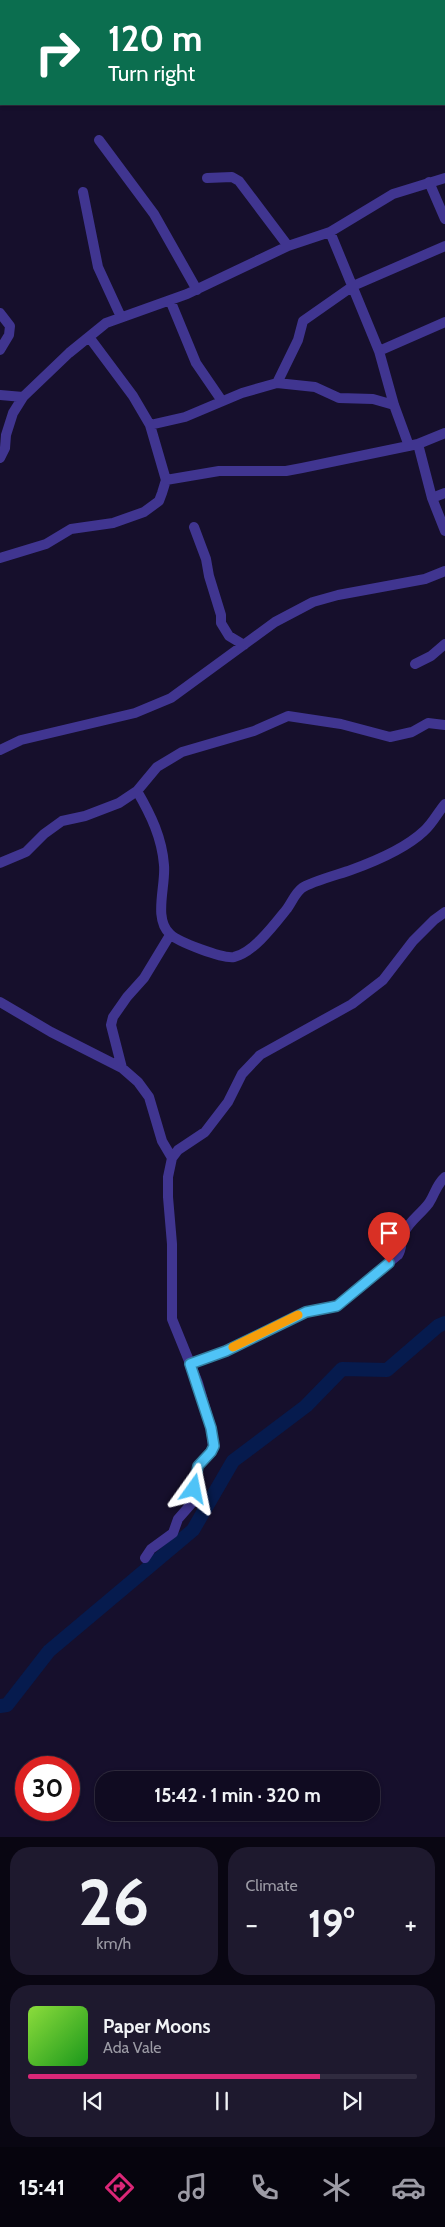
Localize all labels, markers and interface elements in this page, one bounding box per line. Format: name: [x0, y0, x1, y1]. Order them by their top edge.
text: 120 m: [108, 17, 202, 60]
icon: right: [25, 20, 90, 85]
text: Turn right: [108, 60, 195, 87]
pin: [368, 1212, 410, 1263]
icon: arrive: [375, 1219, 403, 1247]
position arrow: [167, 1462, 219, 1514]
speed limit sign: 30: [15, 1756, 80, 1821]
text: 15:42 · 1 min · 320 m: [154, 1784, 321, 1807]
text: 26: [78, 1862, 149, 1941]
text: Climate: [246, 1876, 298, 1895]
text: 19°: [308, 1900, 354, 1947]
text: −: [246, 1907, 258, 1941]
text: +: [405, 1907, 417, 1941]
text: km/h: [96, 1934, 131, 1953]
text: Paper Moons: [103, 2015, 211, 2038]
text: Ada Vale: [103, 2038, 162, 2057]
icon: previous: [79, 2087, 107, 2115]
icon: pause: [208, 2087, 236, 2115]
icon: next: [338, 2087, 366, 2115]
icon: directions: [102, 2170, 137, 2205]
icon: music: [175, 2170, 210, 2205]
icon: phone: [247, 2170, 282, 2205]
icon: climate: [319, 2170, 354, 2205]
icon: car: [391, 2170, 426, 2205]
text: 15:41: [19, 2174, 65, 2201]

